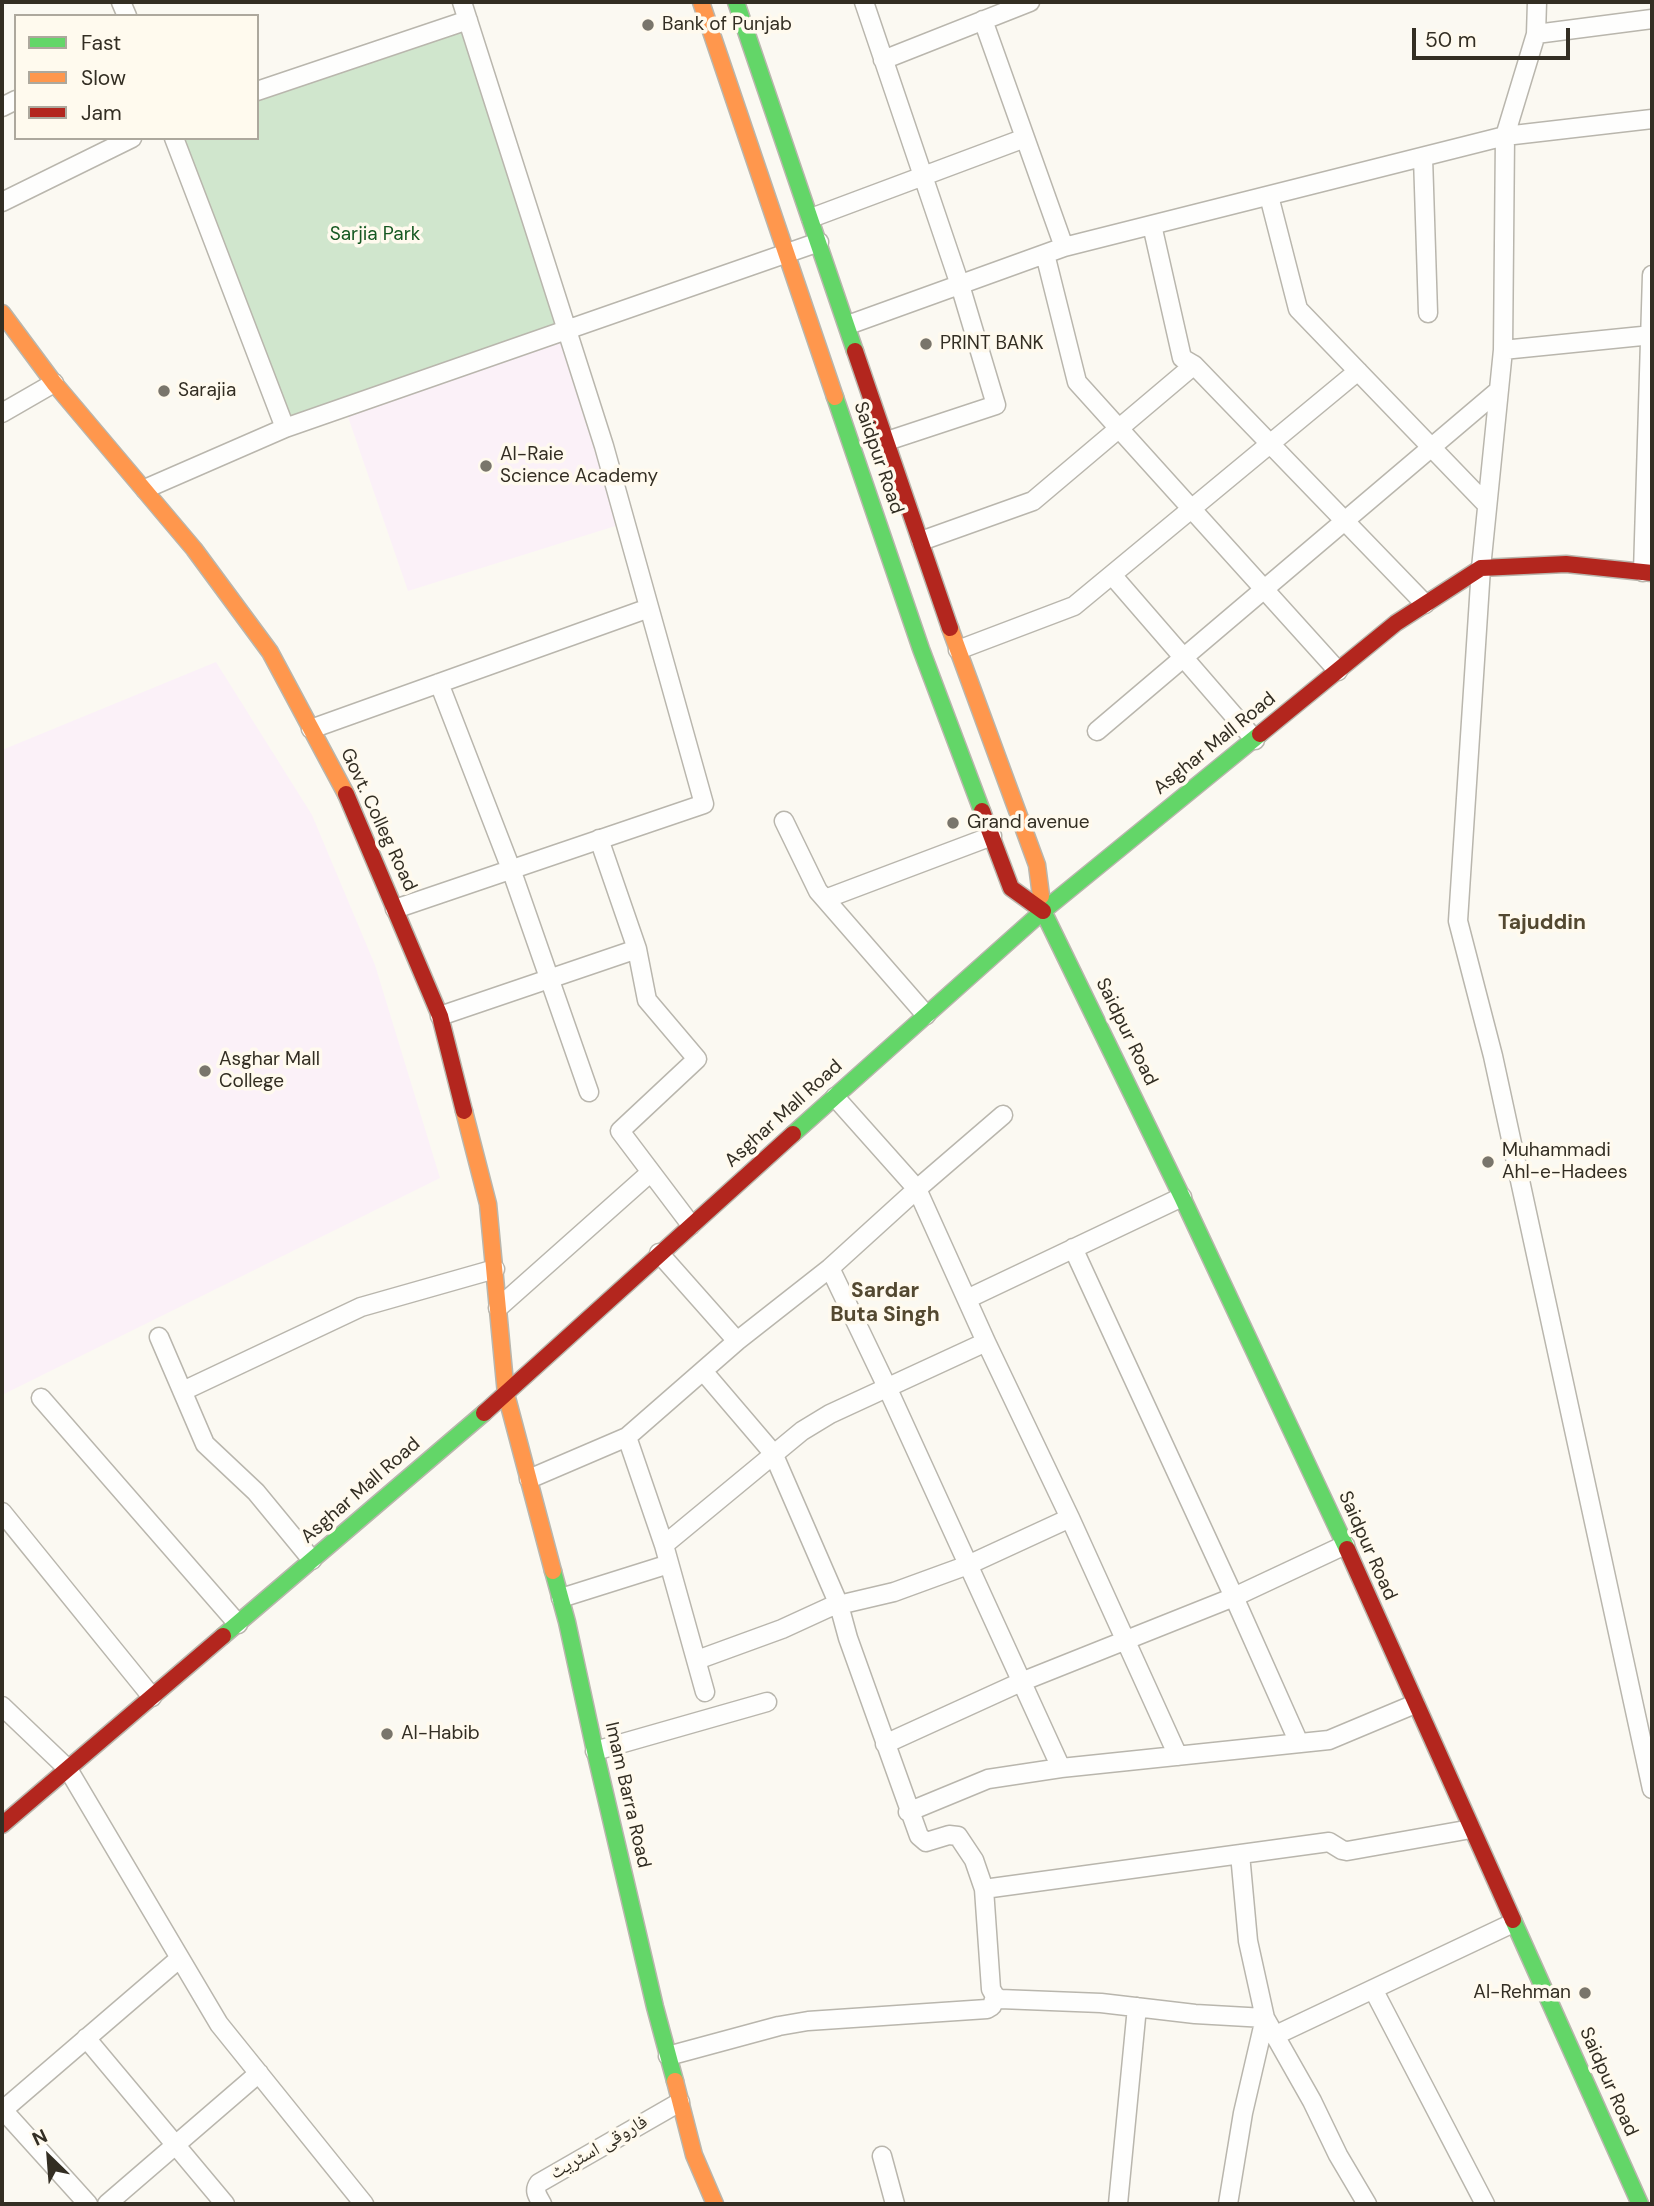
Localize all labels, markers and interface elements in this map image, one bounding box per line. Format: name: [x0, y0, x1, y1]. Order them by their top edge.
legend: [14, 14, 259, 140]
place label: Bank of Punjab: [662, 14, 792, 36]
scale bar: [1416, 14, 1574, 58]
marker: Bank of Punjab: [640, 17, 656, 33]
text: 50 m: [1425, 26, 1476, 54]
text: Fast: [81, 29, 121, 57]
text: Slow: [81, 64, 126, 92]
text: Jam: [81, 99, 122, 127]
park label: Sarjia Park: [330, 224, 420, 246]
place label: PRINT BANK: [940, 333, 1044, 355]
marker: PRINT BANK: [918, 336, 934, 352]
place label: Sarajia: [178, 380, 236, 402]
marker: Sarajia: [156, 383, 172, 399]
street label: Saidpur Road: [848, 399, 908, 517]
place label: Al-Raie Science Academy: [500, 444, 658, 488]
marker: Al-Raie Science Academy: [478, 458, 494, 474]
street label: Asghar Mall Road: [1149, 688, 1281, 800]
street label: Govt. Colleg Road: [335, 745, 421, 895]
place label: Grand avenue: [967, 812, 1090, 834]
marker: Grand avenue: [945, 815, 961, 831]
district label: Tajuddin: [1498, 910, 1586, 936]
street label: Saidpur Road: [1090, 974, 1162, 1090]
place label: Asghar Mall College: [219, 1049, 320, 1093]
street label: Asghar Mall Road: [721, 1055, 847, 1173]
marker: Asghar Mall College: [197, 1063, 213, 1079]
place label: Muhammadi Ahl-e-Hadees: [1502, 1140, 1627, 1184]
marker: Muhammadi Ahl-e-Hadees: [1480, 1154, 1496, 1170]
district label: Sardar Buta Singh: [830, 1278, 940, 1328]
street label: Asghar Mall Road: [297, 1433, 425, 1549]
street label: Saidpur Road: [1333, 1488, 1401, 1604]
street label: Imam Barra Road: [599, 1720, 655, 1870]
place label: Al-Habib: [401, 1723, 480, 1745]
marker: Al-Habib: [379, 1726, 395, 1742]
place label: Al-Rehman: [1473, 1982, 1571, 2004]
marker: Al-Rehman: [1577, 1985, 1593, 2001]
street label: Saidpur Road: [1574, 2024, 1642, 2140]
street label: فاروقی اسٹریٹ: [546, 2111, 652, 2185]
north arrow: [14, 2122, 84, 2192]
text: N: [28, 2123, 51, 2152]

